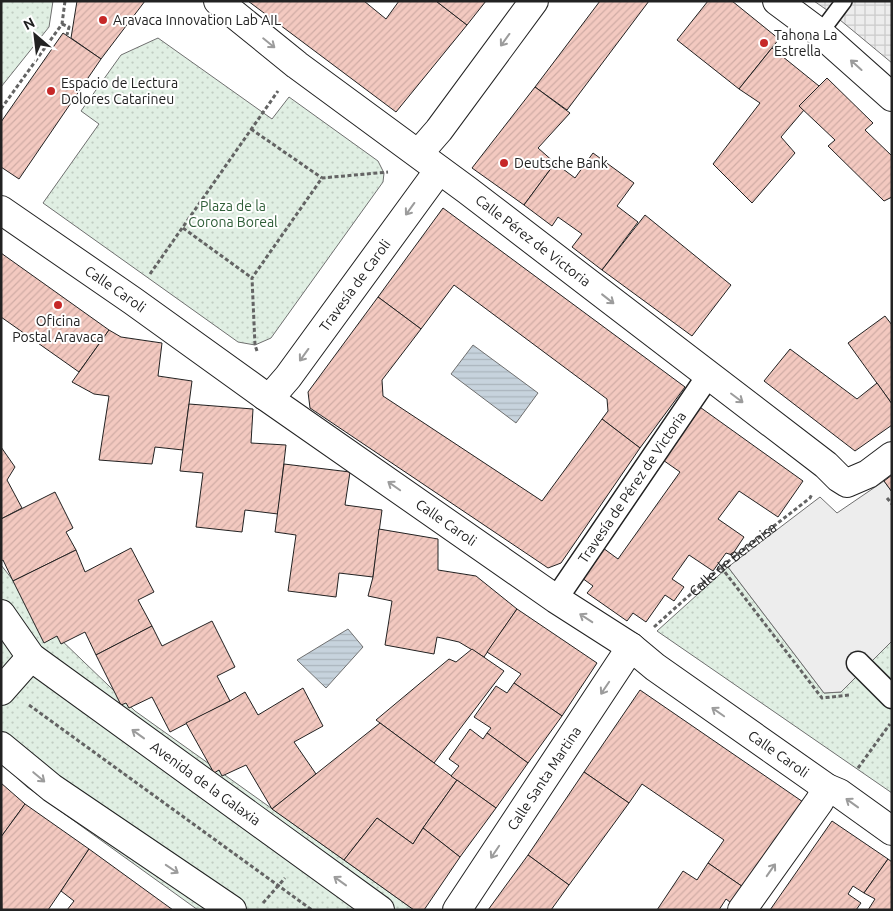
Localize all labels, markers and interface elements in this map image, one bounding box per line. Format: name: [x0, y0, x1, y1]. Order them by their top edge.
north arrow: [10, 10, 60, 60]
place label: Aravaca Innovation Lab AIL: [113, 12, 281, 28]
text: N: [21, 14, 37, 33]
marker: Aravaca Innovation Lab AIL: [97, 14, 109, 26]
place label: Tahona La Estrella: [774, 27, 837, 59]
one-way arrow: [500, 33, 511, 47]
one-way arrow: [262, 37, 275, 48]
marker: Tahona La Estrella: [758, 37, 770, 49]
one-way arrow: [849, 59, 862, 70]
place label: Espacio de Lectura Dolores Catarineu: [61, 75, 178, 107]
marker: Espacio de Lectura Dolores Catarineu: [45, 85, 57, 97]
place label: Deutsche Bank: [514, 155, 608, 171]
marker: Deutsche Bank: [498, 157, 510, 169]
street label: Calle Pérez de Victoria: [472, 192, 594, 290]
park label: Plaza de la Corona Boreal: [188, 198, 278, 230]
one-way arrow: [405, 202, 415, 216]
street label: Travesía de Caroli: [316, 236, 394, 334]
street label: Calle Caroli: [82, 262, 149, 316]
one-way arrow: [601, 293, 614, 304]
marker: Oficina Postal Aravaca: [52, 299, 64, 311]
place label: Oficina Postal Aravaca: [12, 313, 104, 345]
one-way arrow: [299, 348, 310, 361]
one-way arrow: [730, 392, 743, 403]
street label: Travesía de Pérez de Victoria: [575, 409, 689, 566]
one-way arrow: [387, 481, 401, 491]
street label: Calle Caroli: [413, 496, 480, 549]
street label: Calle de Berenisa: [686, 519, 780, 599]
one-way arrow: [579, 613, 593, 623]
one-way arrow: [600, 681, 610, 695]
one-way arrow: [712, 706, 725, 717]
street label: Calle Santa Martina: [504, 723, 584, 833]
street label: Calle Caroli: [745, 727, 812, 781]
one-way arrow: [131, 729, 145, 739]
street label: Avenida de la Galaxia: [147, 738, 264, 829]
one-way arrow: [32, 772, 45, 783]
one-way arrow: [846, 797, 859, 808]
one-way arrow: [490, 845, 500, 859]
one-way arrow: [766, 863, 776, 877]
one-way arrow: [165, 864, 179, 874]
one-way arrow: [333, 876, 347, 886]

